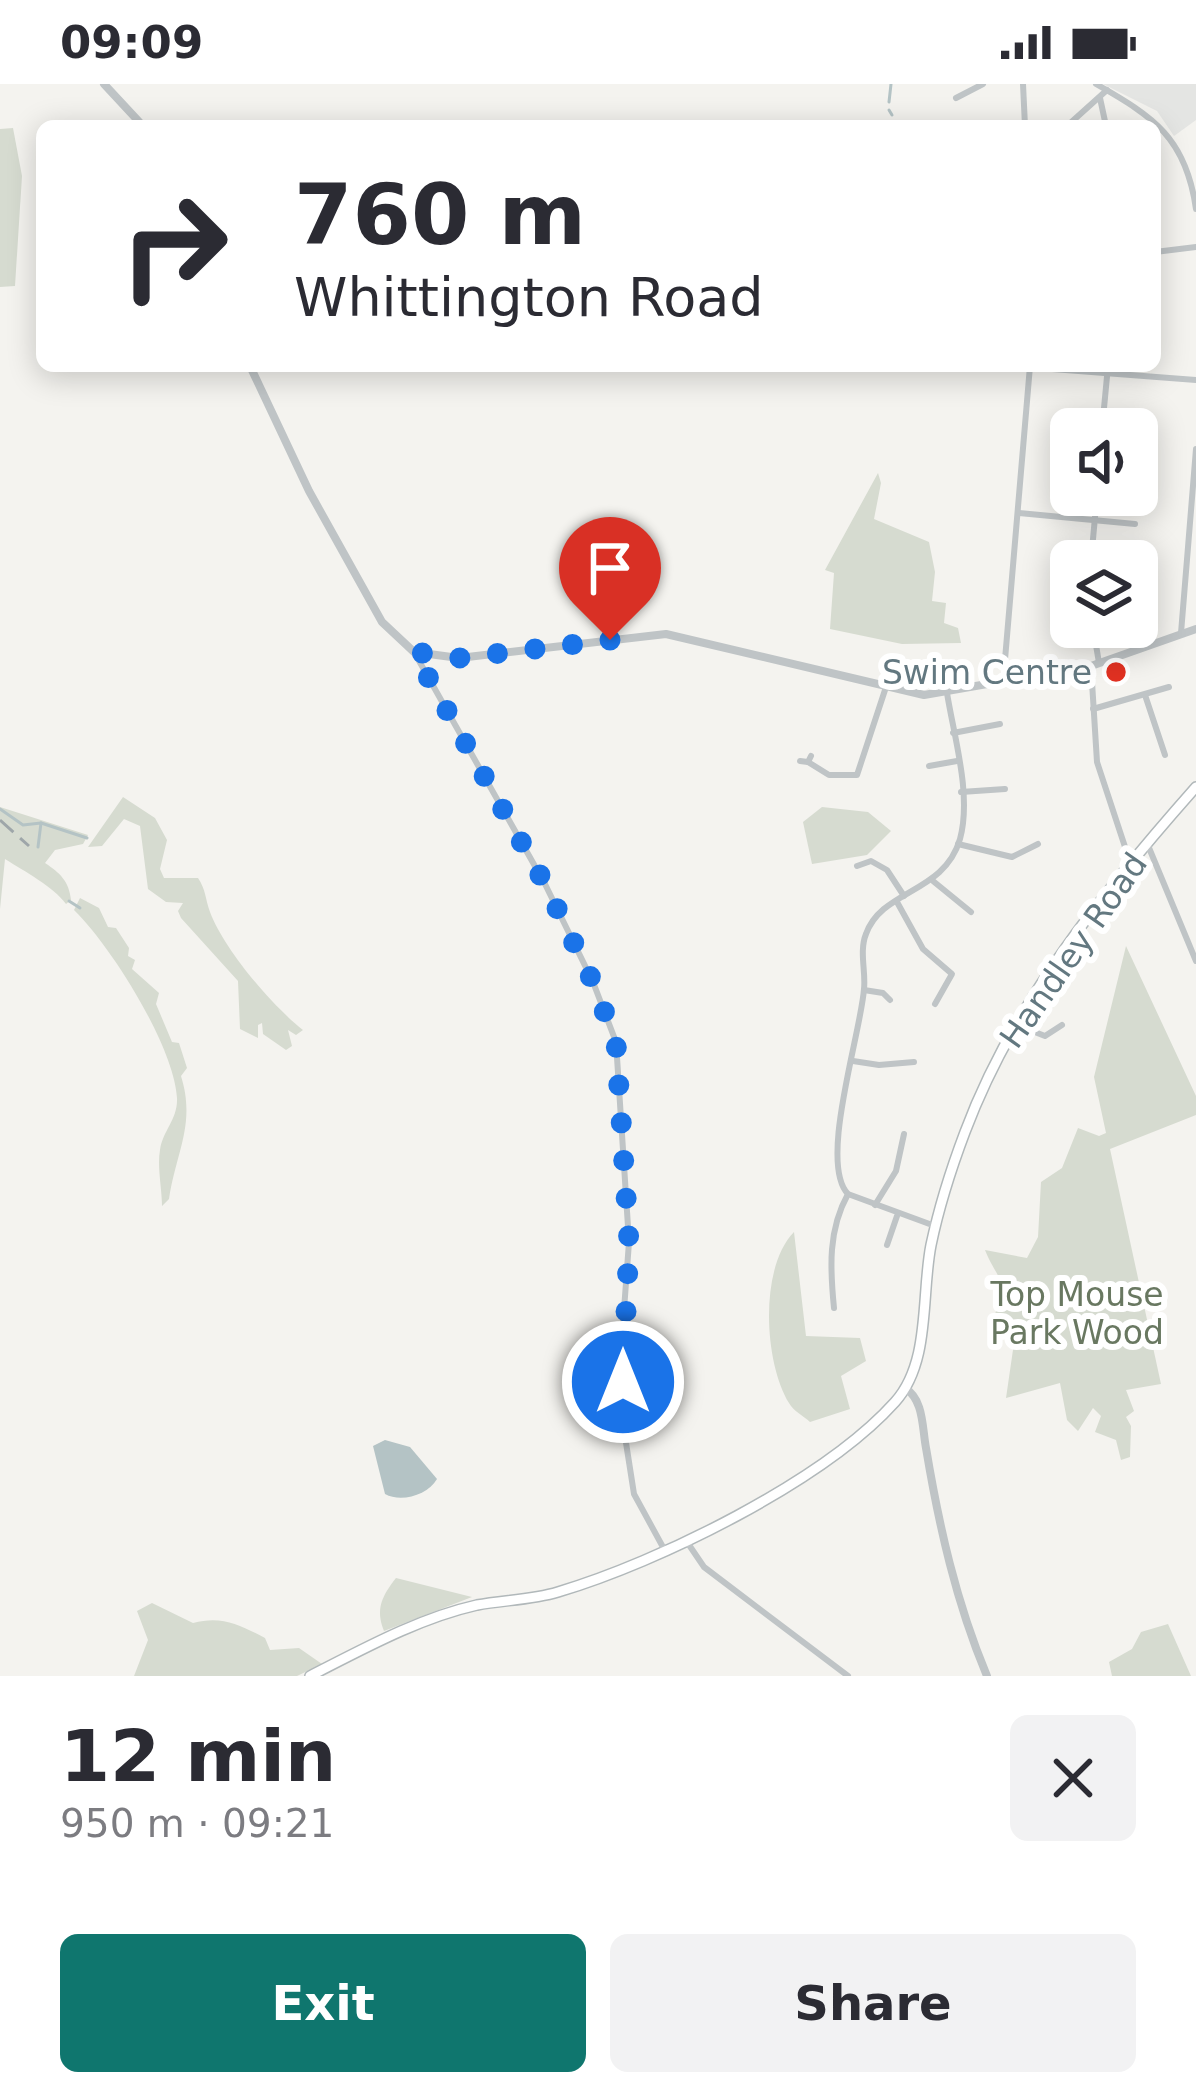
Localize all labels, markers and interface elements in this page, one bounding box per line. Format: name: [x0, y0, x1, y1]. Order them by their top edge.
text: 09:09: [60, 16, 203, 69]
text: 760 m: [294, 166, 586, 264]
icon: right: [96, 168, 252, 324]
text: Whittington Road: [294, 266, 764, 329]
map controls: [1050, 408, 1158, 648]
button: sound: [1050, 408, 1158, 516]
pin: [559, 517, 661, 640]
icon: arrive: [577, 535, 643, 601]
button: layers: [1050, 540, 1158, 648]
place label: Swim Centre: [882, 653, 1092, 692]
marker: Swim Centre: [1103, 659, 1129, 685]
street label: Handley Road: [992, 845, 1155, 1055]
park label: Top Mouse Park Wood: [989, 1275, 1164, 1352]
position arrow: [560, 1319, 686, 1445]
text: 12 min: [60, 1714, 336, 1798]
button: close: [1010, 1715, 1136, 1841]
text: 950 m · 09:21: [60, 1801, 334, 1846]
button: Exit: [60, 1934, 586, 2072]
button: Share: [610, 1934, 1136, 2072]

